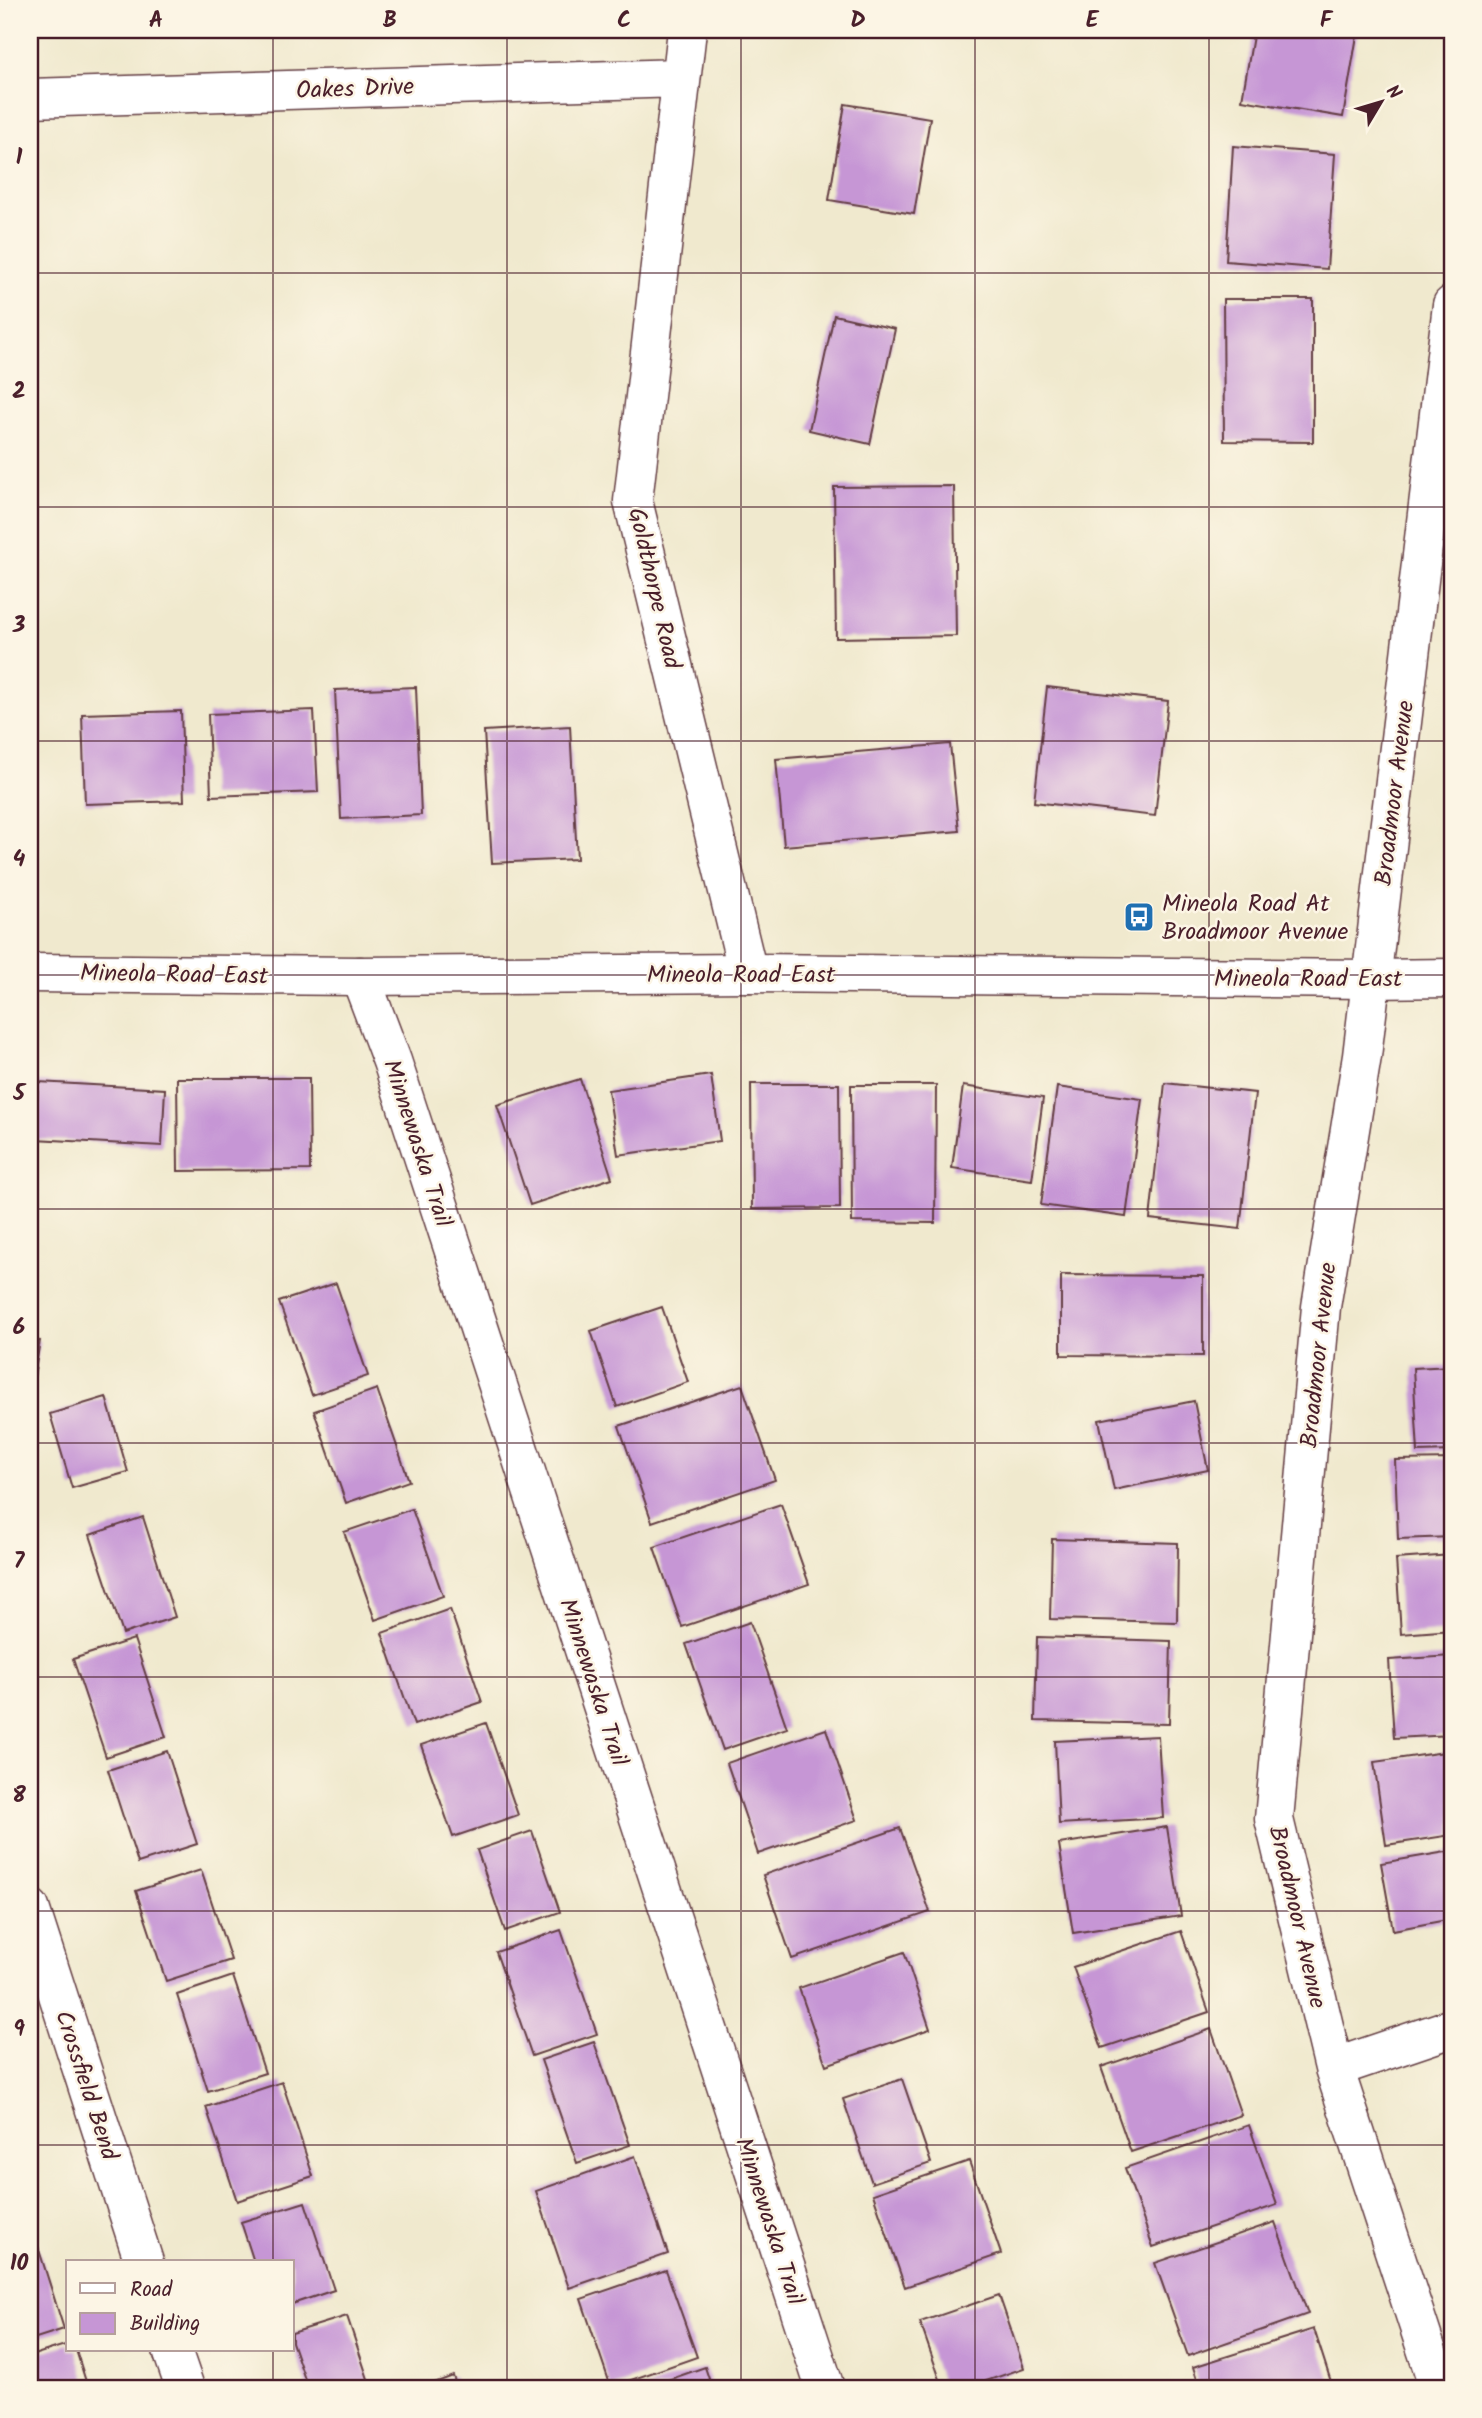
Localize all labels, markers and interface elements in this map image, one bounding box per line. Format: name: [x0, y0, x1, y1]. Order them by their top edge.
text: A: [149, 3, 163, 39]
text: B: [383, 3, 397, 39]
text: C: [617, 3, 631, 39]
text: D: [850, 3, 866, 39]
text: E: [1086, 3, 1100, 39]
text: F: [1320, 3, 1334, 39]
north arrow: [1346, 66, 1416, 136]
street label: Oakes Drive: [295, 68, 415, 111]
text: N: [1377, 79, 1408, 107]
text: 1: [16, 140, 23, 176]
text: 2: [12, 374, 26, 410]
street label: Goldthorpe Road: [616, 504, 691, 674]
text: 3: [12, 608, 26, 644]
street label: Broadmoor Avenue: [1365, 698, 1426, 888]
text: 4: [13, 842, 26, 878]
place label: Mineola Road At Broadmoor Avenue: [1162, 885, 1349, 952]
bus stop icon: Mineola Road At Broadmoor Avenue: [1122, 900, 1156, 934]
street label: Mineola Road East: [79, 954, 269, 997]
street label: Mineola Road East: [647, 956, 836, 995]
street label: Mineola Road East: [1214, 960, 1403, 999]
street label: Minnewaska Trail: [371, 1054, 462, 1233]
text: 5: [12, 1076, 27, 1112]
street label: Broadmoor Avenue: [1290, 1260, 1349, 1450]
text: 6: [13, 1310, 25, 1346]
text: 7: [14, 1544, 26, 1580]
street label: Minnewaska Trail: [547, 1593, 638, 1772]
text: 8: [12, 1778, 26, 1814]
street label: Broadmoor Avenue: [1257, 1822, 1337, 2013]
street label: Crossfield Bend: [43, 2006, 128, 2166]
text: 9: [13, 2012, 25, 2048]
street label: Minnewaska Trail: [723, 2132, 814, 2311]
text: 10: [10, 2246, 29, 2282]
legend: [66, 2260, 294, 2352]
text: Road: [130, 2274, 173, 2307]
text: Building: [130, 2308, 200, 2341]

